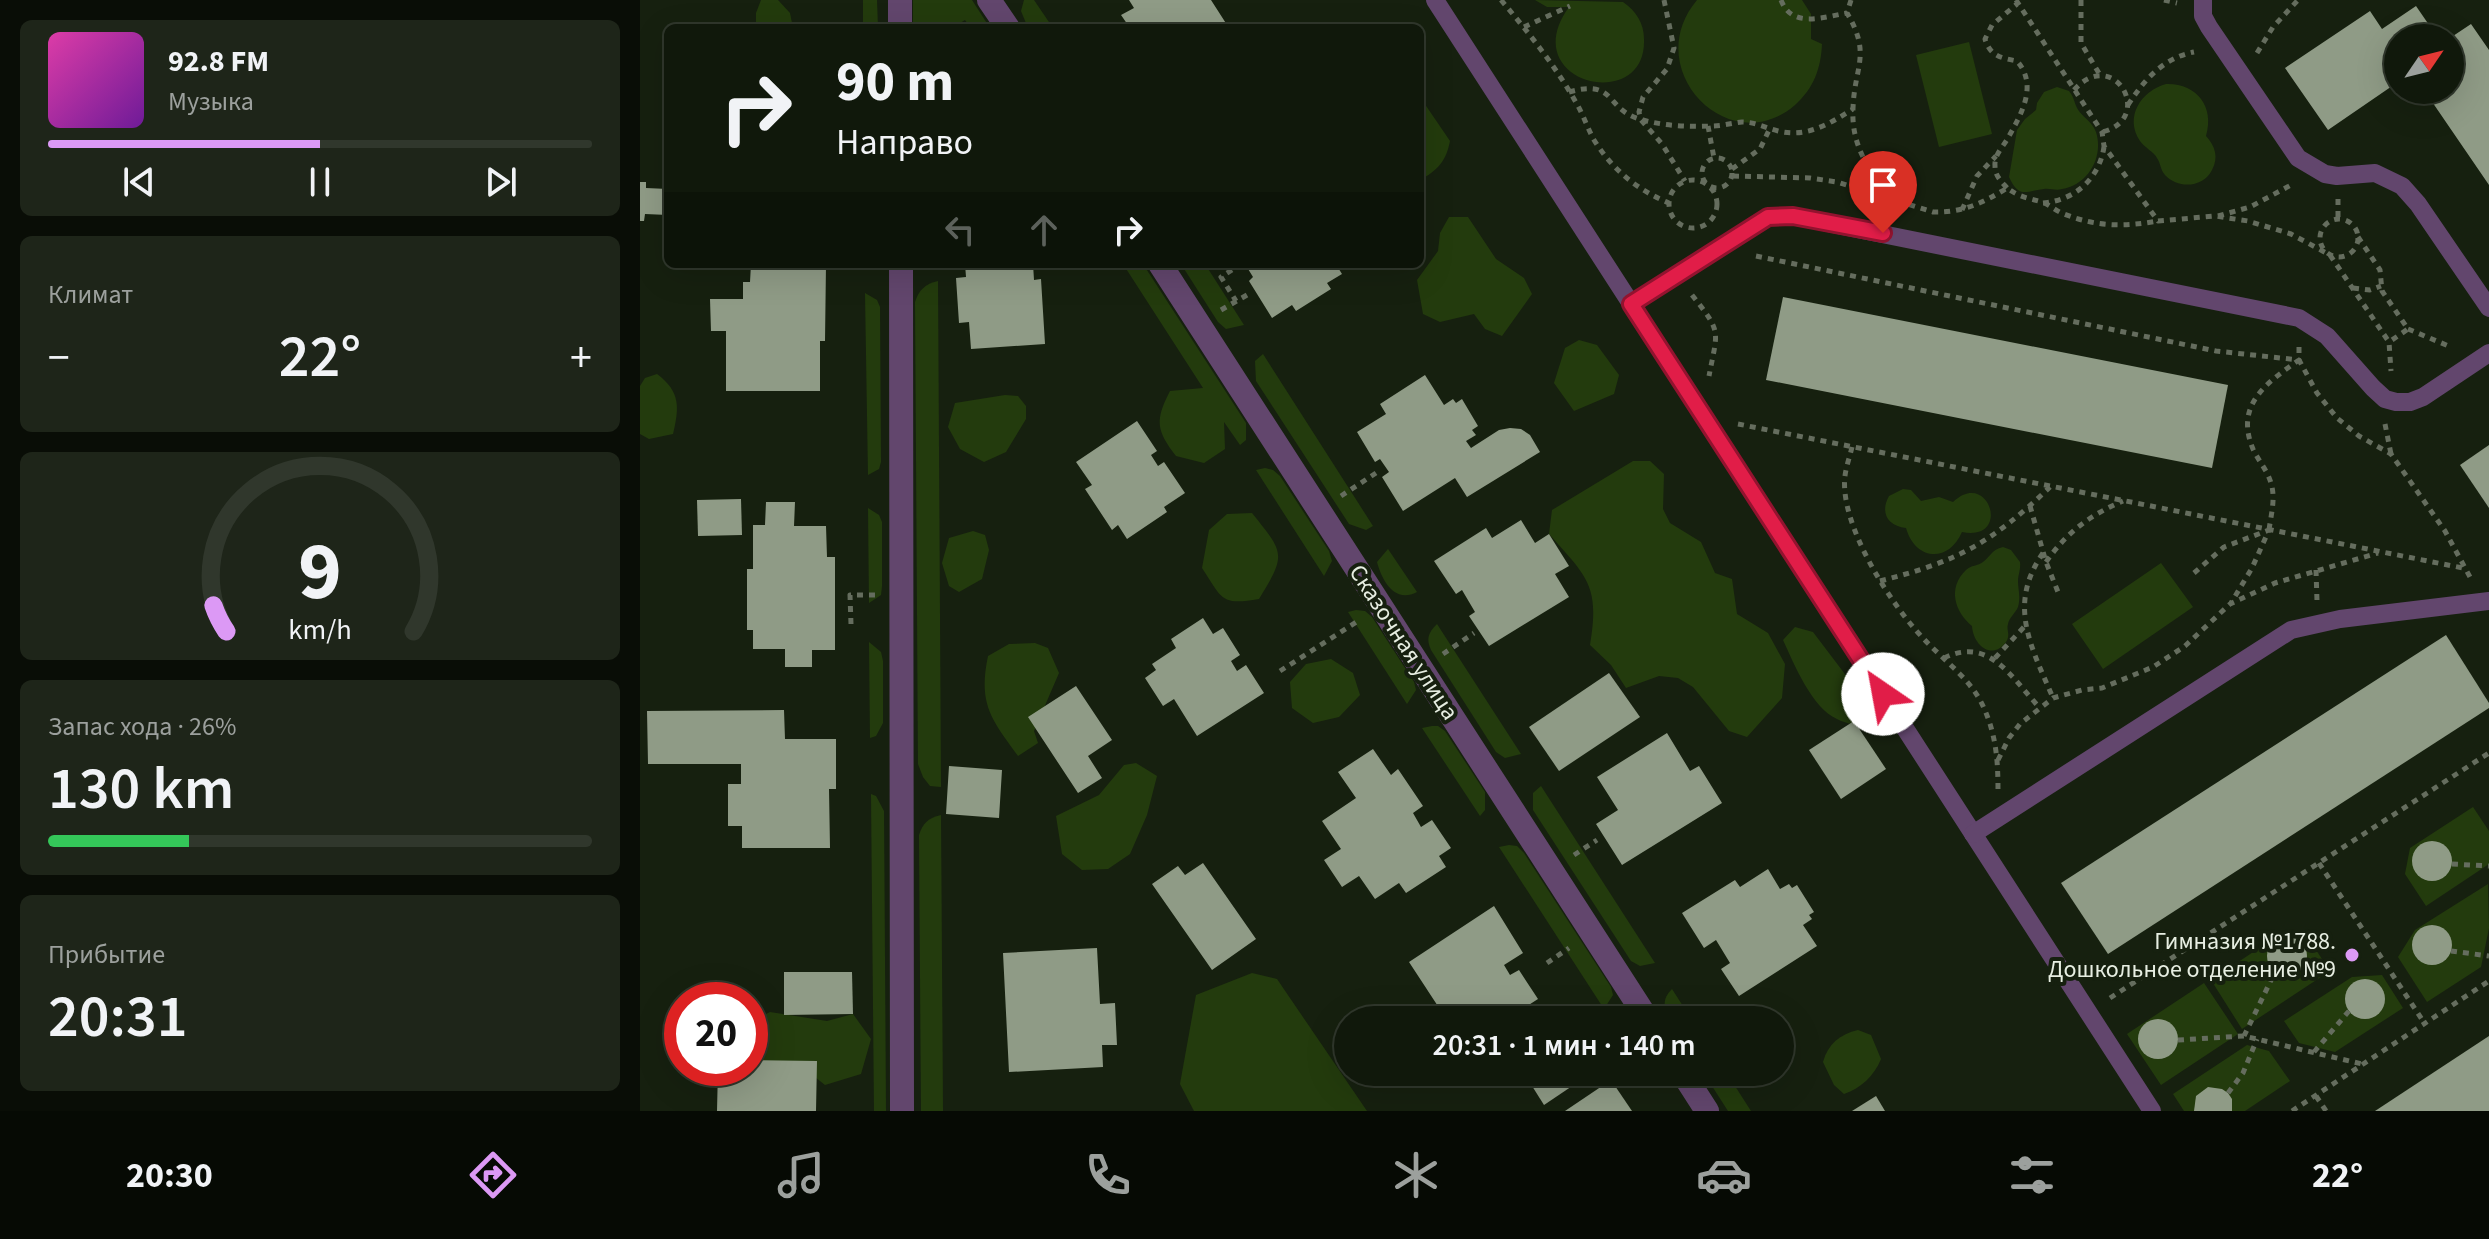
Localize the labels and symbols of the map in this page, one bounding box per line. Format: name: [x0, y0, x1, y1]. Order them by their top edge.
north arrow: [2384, 24, 2464, 104]
pin: [1849, 151, 1917, 233]
street label: Сказочная улица: [1340, 558, 1467, 727]
position arrow: [1841, 652, 1925, 736]
place label: Гимназия №1788. Дошкольное отделение №9: [2048, 924, 2336, 987]
marker: Гимназия №1788. Дошкольное отделение №9: [2343, 946, 2361, 964]
speed limit sign: 20: [664, 982, 768, 1086]

